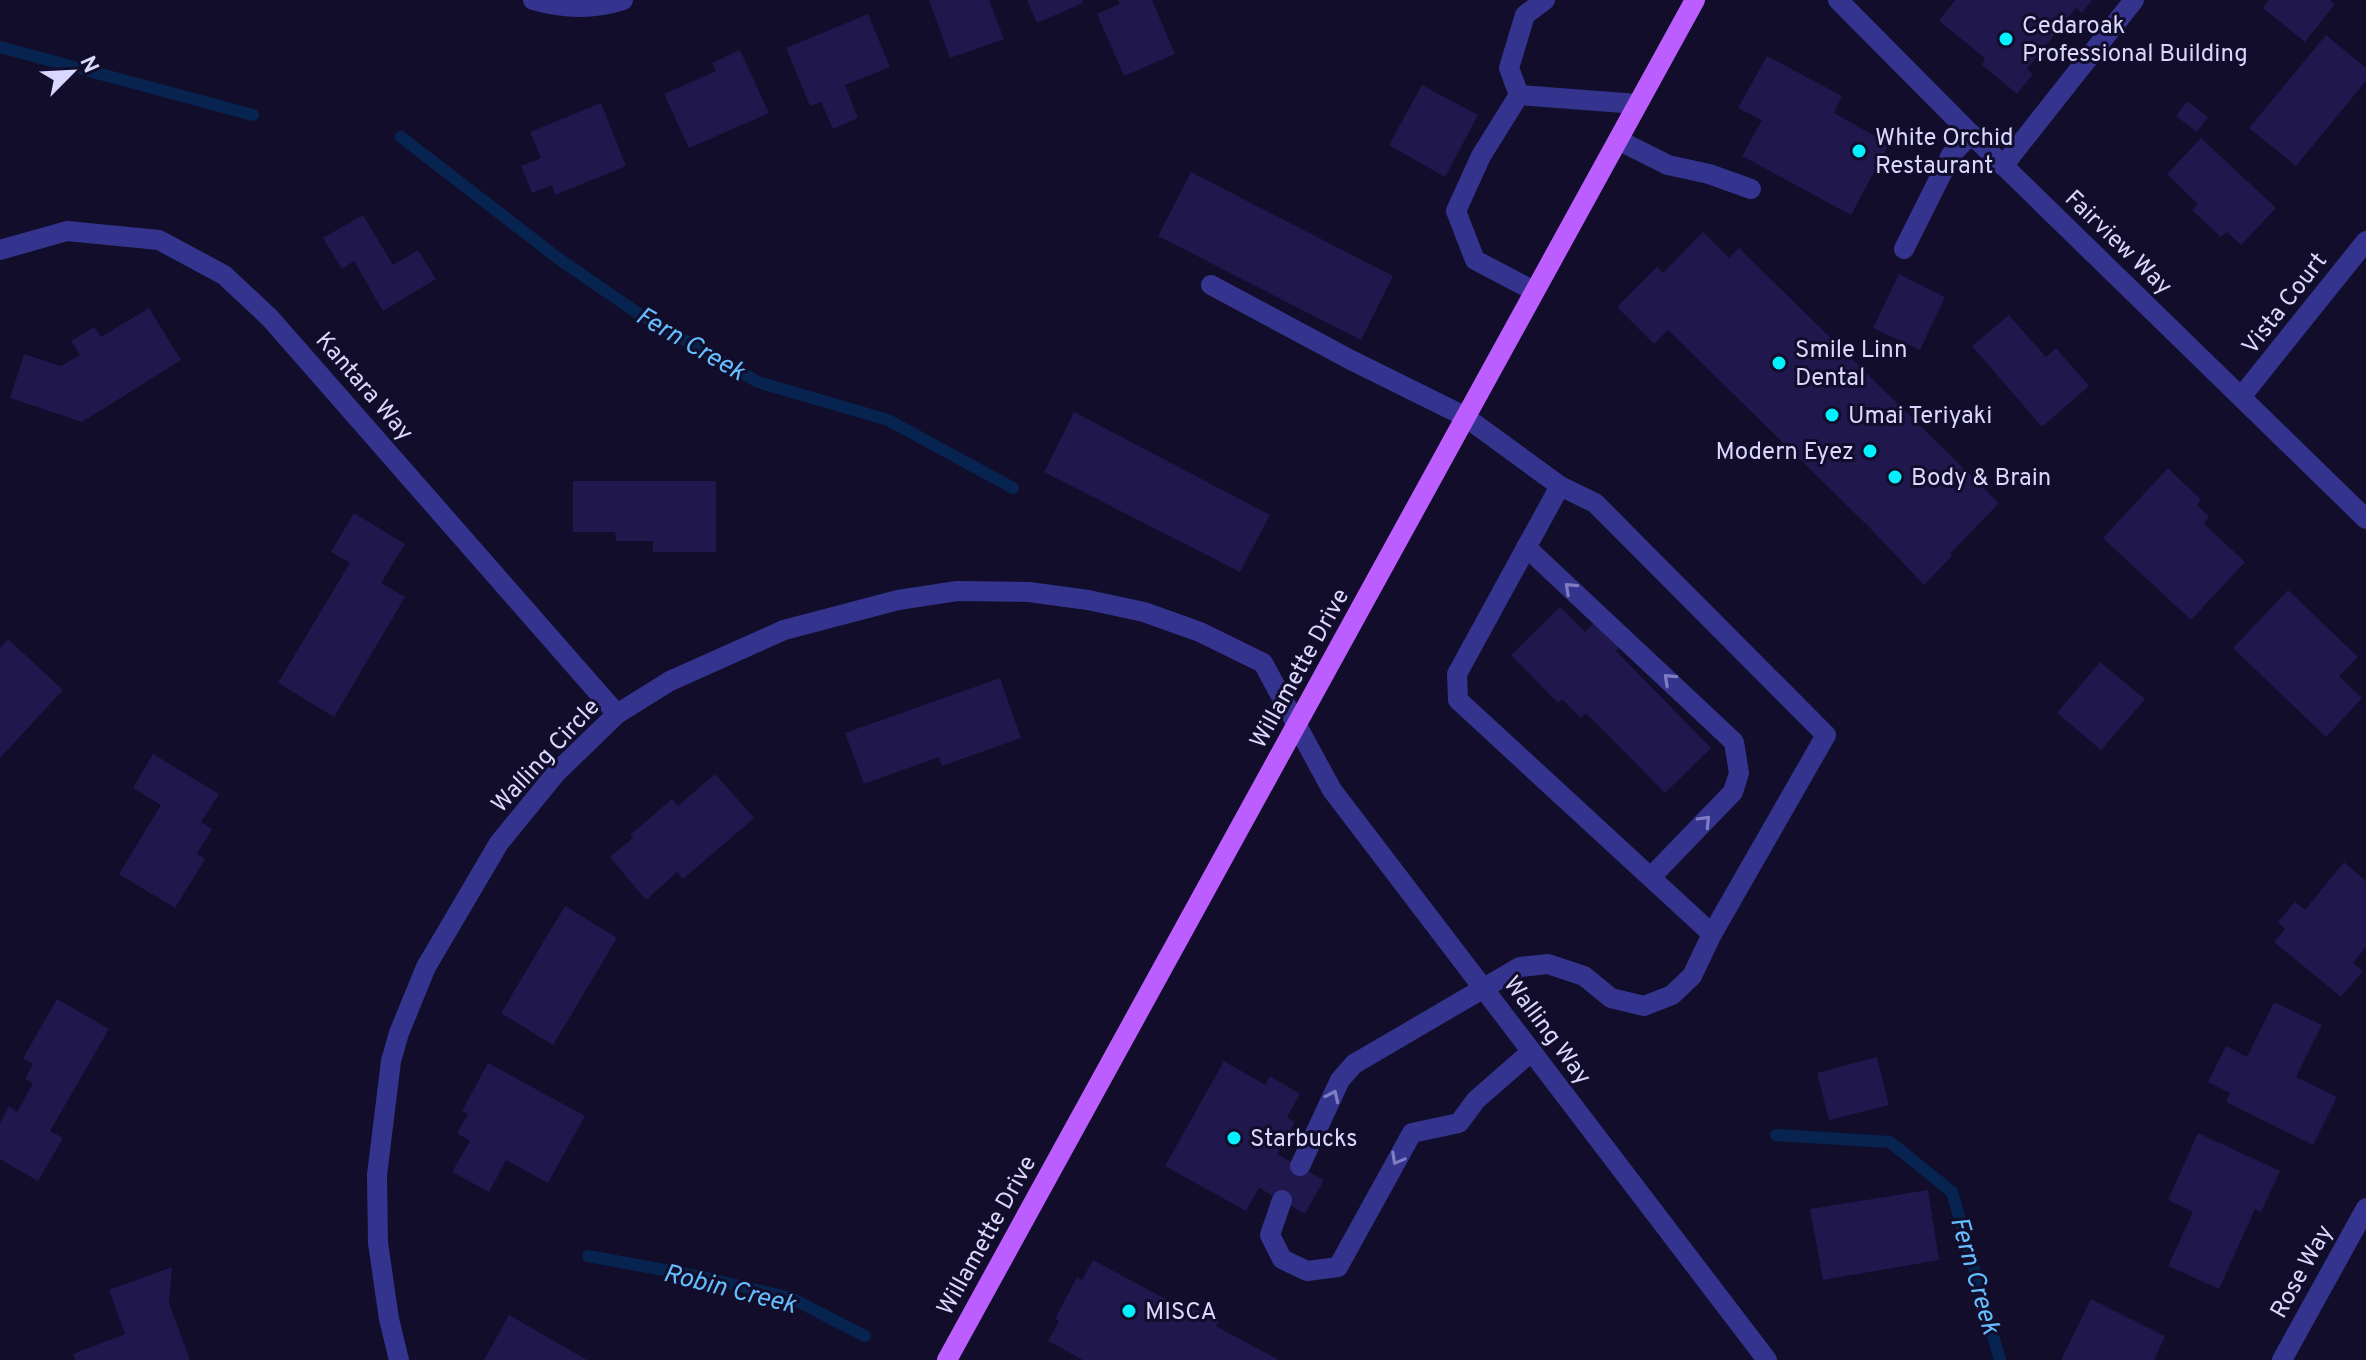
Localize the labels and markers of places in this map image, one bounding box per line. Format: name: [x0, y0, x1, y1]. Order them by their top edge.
place label: Cedaroak Professional Building: [2022, 12, 2248, 70]
marker: Cedaroak Professional Building: [1997, 30, 2015, 48]
place label: White Orchid Restaurant: [1875, 124, 2014, 182]
marker: White Orchid Restaurant: [1850, 142, 1868, 160]
place label: Smile Linn Dental: [1795, 336, 1908, 394]
marker: Smile Linn Dental: [1770, 354, 1788, 372]
place label: Umai Teriyaki: [1848, 402, 1992, 432]
marker: Umai Teriyaki: [1823, 406, 1841, 424]
place label: Modern Eyez: [1715, 438, 1854, 468]
marker: Modern Eyez: [1861, 442, 1879, 460]
place label: Body & Brain: [1911, 464, 2051, 494]
marker: Body & Brain: [1886, 468, 1904, 486]
place label: Starbucks: [1250, 1125, 1358, 1155]
marker: Starbucks: [1225, 1129, 1243, 1147]
place label: MISCA: [1145, 1298, 1217, 1328]
marker: MISCA: [1120, 1302, 1138, 1320]

